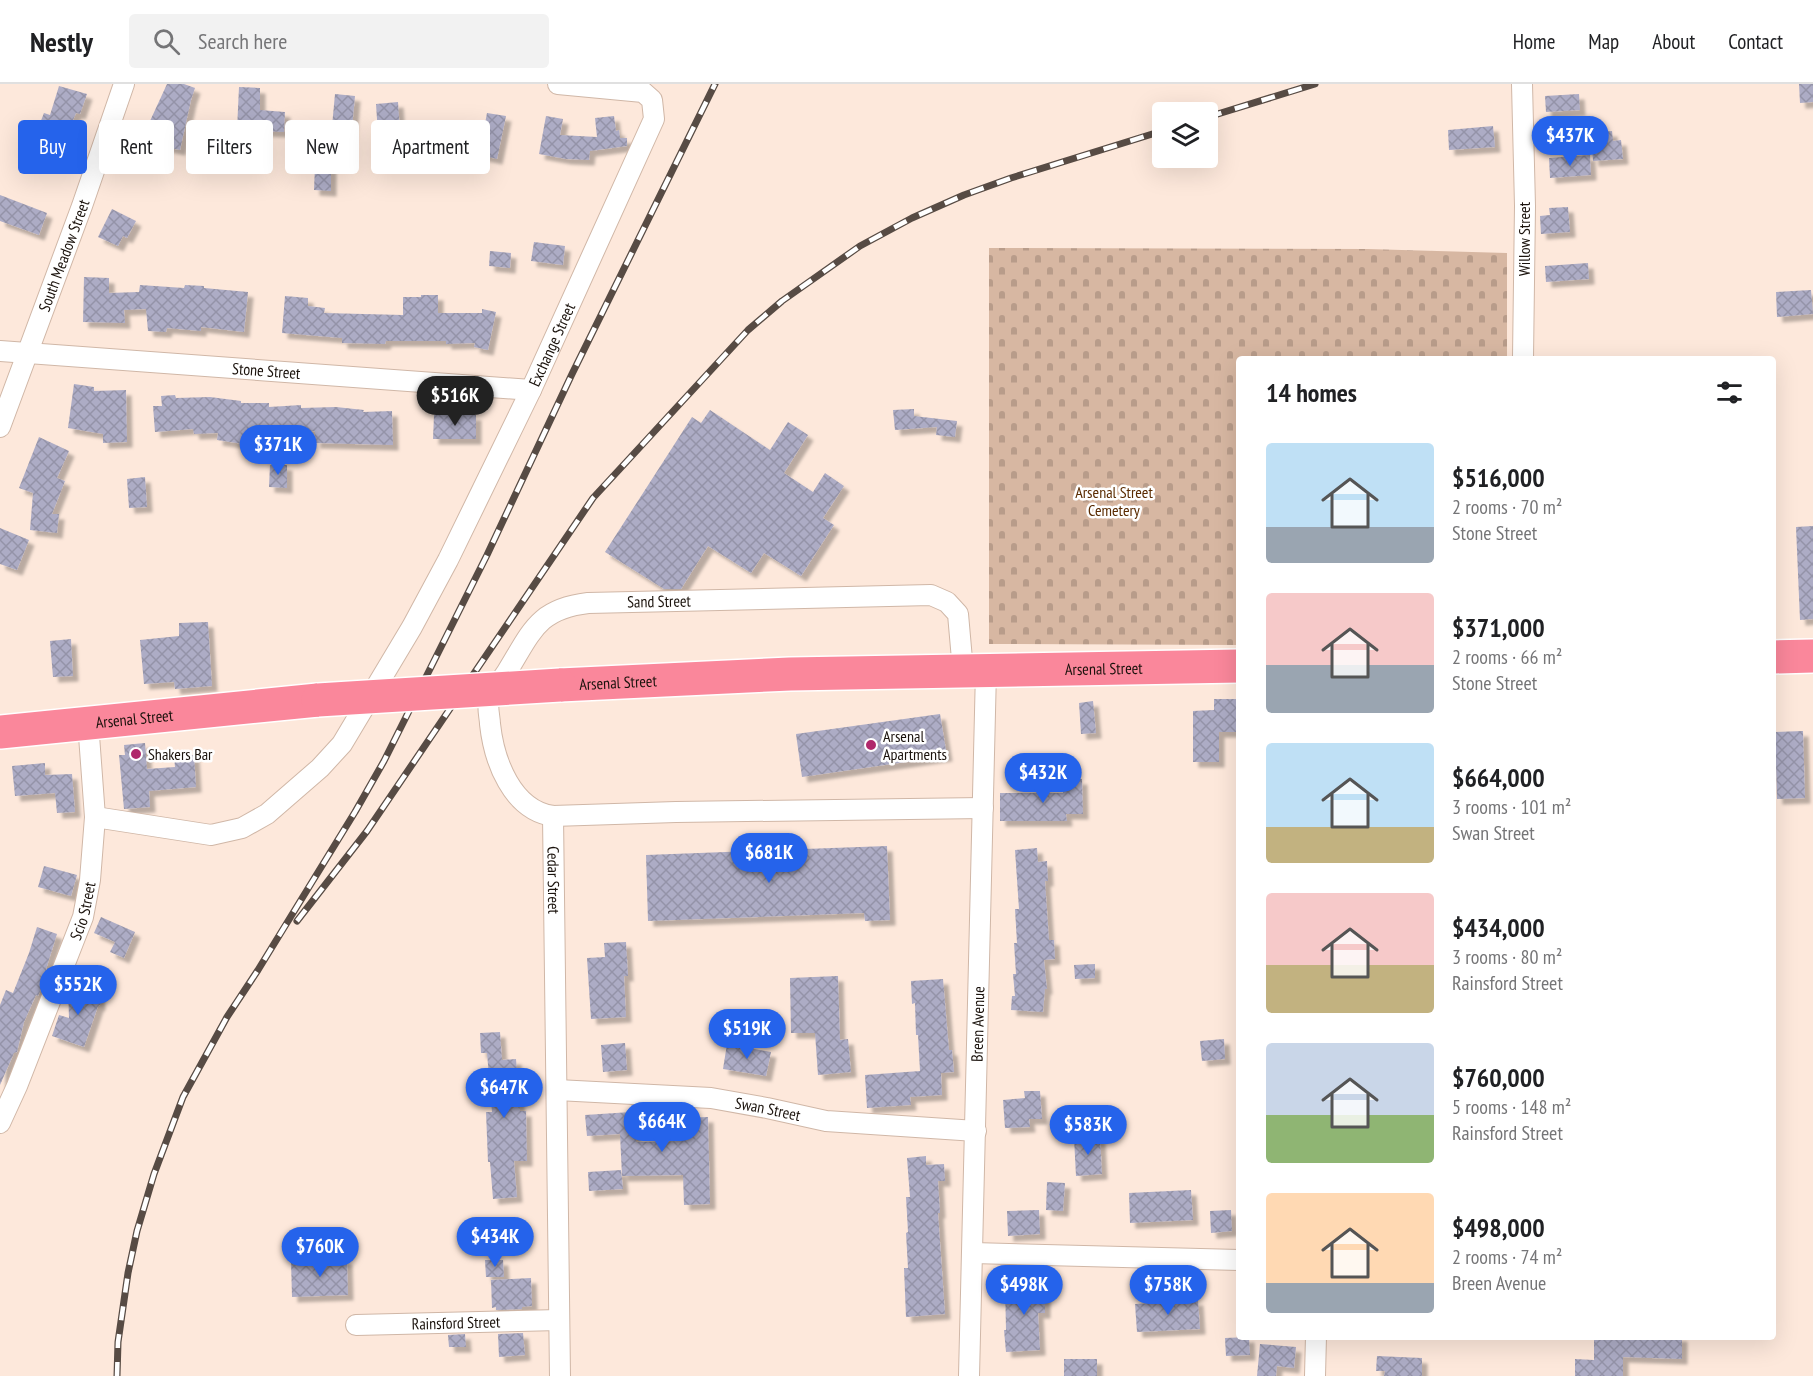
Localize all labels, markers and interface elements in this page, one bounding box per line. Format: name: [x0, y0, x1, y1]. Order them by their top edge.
search box: [129, 14, 549, 68]
text: Nestly: [30, 23, 93, 60]
icon: search: [150, 25, 183, 58]
text: Search here: [198, 27, 287, 55]
text: Home: [1513, 28, 1555, 55]
text: Map: [1588, 28, 1619, 55]
text: About: [1652, 28, 1695, 55]
text: Contact: [1728, 28, 1783, 55]
map controls: [1152, 102, 1218, 168]
button: layers: [1152, 102, 1218, 168]
pin: $437K: [1528, 116, 1612, 167]
chip: Buy: [18, 120, 87, 174]
chip: Rent: [99, 120, 174, 174]
chip: Filters: [186, 120, 273, 174]
chip: New: [285, 120, 359, 174]
chip: Apartment: [371, 120, 490, 174]
text: $437K: [1546, 122, 1594, 148]
street label: South Meadow Street: [34, 196, 94, 314]
street label: Willow Street: [1514, 201, 1534, 276]
street label: Exchange Street: [524, 299, 579, 389]
street label: Stone Street: [232, 358, 302, 383]
pin: $516K: [413, 376, 497, 427]
text: 14 homes: [1266, 376, 1357, 409]
icon: filters: [1713, 376, 1746, 409]
text: $516K: [431, 382, 479, 408]
pin: $371K: [236, 425, 320, 476]
text: $371K: [254, 431, 302, 457]
text: $516,000: [1452, 461, 1545, 494]
icon: home: [1314, 467, 1386, 539]
park label: Arsenal Street Cemetery: [1075, 482, 1153, 520]
text: 2 rooms · 70 m²: [1452, 494, 1562, 520]
text: Stone Street: [1452, 520, 1537, 546]
street label: Sand Street: [627, 590, 692, 612]
text: $371,000: [1452, 611, 1545, 644]
icon: home: [1314, 617, 1386, 689]
text: 2 rooms · 66 m²: [1452, 644, 1562, 670]
street label: Arsenal Street: [1065, 658, 1143, 679]
street label: Arsenal Street: [579, 670, 658, 694]
text: Stone Street: [1452, 670, 1537, 696]
street label: Arsenal Street: [95, 705, 175, 732]
place label: Arsenal Apartments: [883, 726, 947, 764]
marker: Arsenal Apartments: [864, 738, 878, 752]
place label: Shakers Bar: [148, 744, 213, 764]
marker: Shakers Bar: [129, 747, 143, 761]
pin: $432K: [1001, 753, 1085, 804]
text: $432K: [1019, 759, 1067, 785]
text: $664,000: [1452, 761, 1545, 794]
icon: home: [1314, 767, 1386, 839]
text: 3 rooms · 101 m²: [1452, 794, 1571, 820]
text: Swan Street: [1452, 820, 1535, 846]
pin: $681K: [727, 833, 811, 884]
text: $681K: [745, 839, 793, 865]
street label: Cedar Street: [543, 846, 564, 915]
street label: Scio Street: [65, 880, 100, 943]
text: $434,000: [1452, 911, 1545, 944]
icon: home: [1314, 917, 1386, 989]
text: 3 rooms · 80 m²: [1452, 944, 1562, 970]
pin: $552K: [36, 965, 120, 1016]
text: Rainsford Street: [1452, 970, 1563, 996]
text: $552K: [54, 971, 102, 997]
street label: Breen Avenue: [967, 986, 988, 1062]
pin: $519K: [705, 1009, 789, 1060]
text: $519K: [723, 1015, 771, 1041]
text: $760,000: [1452, 1061, 1545, 1094]
icon: home: [1314, 1067, 1386, 1139]
pin: $647K: [462, 1068, 546, 1119]
text: $647K: [480, 1074, 528, 1100]
street label: Swan Street: [733, 1092, 803, 1125]
text: 5 rooms · 148 m²: [1452, 1094, 1571, 1120]
pin: $664K: [620, 1102, 704, 1153]
pin: $583K: [1046, 1105, 1130, 1156]
text: $664K: [638, 1108, 686, 1134]
text: $583K: [1064, 1111, 1112, 1137]
text: Rainsford Street: [1452, 1120, 1563, 1146]
text: $498,000: [1452, 1211, 1545, 1244]
pin: $434K: [453, 1217, 537, 1268]
icon: home: [1314, 1217, 1386, 1289]
text: $434K: [471, 1223, 519, 1249]
pin: $760K: [278, 1227, 362, 1278]
text: $760K: [296, 1233, 344, 1259]
text: 2 rooms · 74 m²: [1452, 1244, 1562, 1270]
pin: $498K: [982, 1265, 1066, 1316]
pin: $758K: [1126, 1265, 1210, 1316]
text: Breen Avenue: [1452, 1270, 1546, 1296]
text: $498K: [1000, 1271, 1048, 1297]
text: $758K: [1144, 1271, 1192, 1297]
street label: Rainsford Street: [411, 1311, 501, 1334]

